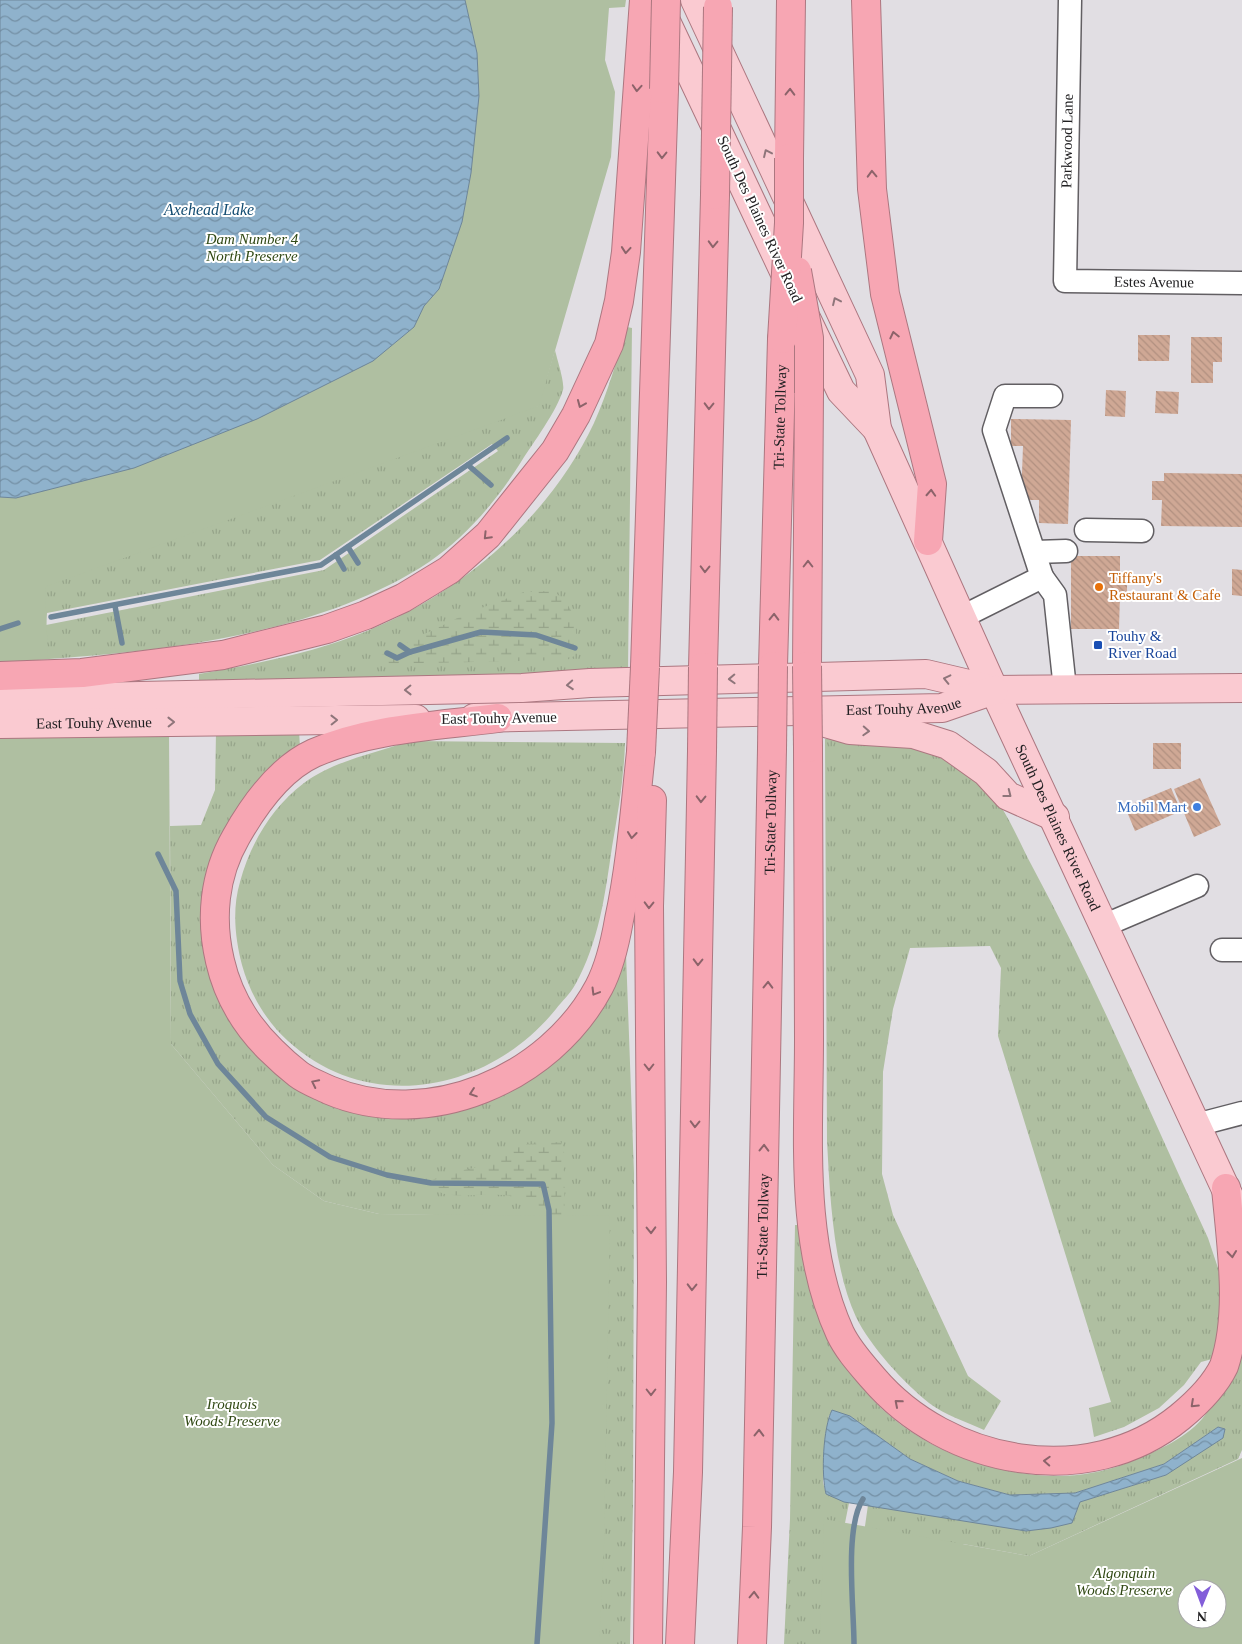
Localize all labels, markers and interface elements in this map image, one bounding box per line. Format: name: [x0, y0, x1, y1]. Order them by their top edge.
one-way arrow: [632, 84, 643, 92]
one-way arrow: [785, 88, 795, 96]
street label: Parkwood Lane: [1058, 93, 1076, 188]
street label: South Des Plaines River Road: [714, 133, 806, 305]
one-way arrow: [764, 150, 774, 159]
one-way arrow: [657, 152, 667, 159]
one-way arrow: [866, 170, 877, 178]
water label: Axehead Lake: [163, 201, 254, 218]
park label: Dam Number 4 North Preserve: [205, 231, 299, 264]
one-way arrow: [708, 240, 718, 248]
one-way arrow: [621, 246, 632, 254]
street label: Estes Avenue: [1114, 274, 1194, 290]
one-way arrow: [832, 297, 842, 306]
one-way arrow: [889, 330, 900, 339]
street label: Tri-State Tollway: [770, 364, 789, 470]
one-way arrow: [576, 399, 587, 408]
one-way arrow: [704, 402, 714, 410]
one-way arrow: [925, 488, 936, 496]
one-way arrow: [484, 530, 493, 539]
one-way arrow: [803, 560, 813, 568]
one-way arrow: [700, 565, 711, 573]
place label: Tiffany's Restaurant & Cafe: [1109, 570, 1221, 603]
marker: Tiffany's Restaurant & Cafe: [1093, 581, 1105, 593]
one-way arrow: [769, 613, 780, 621]
place label: Touhy & River Road: [1108, 628, 1177, 661]
marker: Touhy & River Road: [1092, 639, 1104, 651]
one-way arrow: [728, 674, 736, 685]
one-way arrow: [942, 674, 951, 685]
one-way arrow: [566, 679, 574, 690]
one-way arrow: [403, 685, 411, 696]
street label: East Touhy Avenue: [846, 694, 964, 718]
street label: East Touhy Avenue: [441, 709, 557, 727]
street label: East Touhy Avenue: [36, 714, 152, 732]
one-way arrow: [330, 715, 338, 725]
one-way arrow: [168, 717, 175, 727]
one-way arrow: [862, 725, 870, 736]
street label: South Des Plaines River Road: [1012, 742, 1104, 914]
street label: Tri-State Tollway: [762, 769, 780, 875]
one-way arrow: [1002, 788, 1012, 797]
one-way arrow: [696, 796, 706, 804]
place label: Mobil Mart: [1117, 799, 1188, 815]
marker: Mobil Mart: [1191, 801, 1203, 813]
one-way arrow: [627, 831, 638, 839]
one-way arrow: [644, 901, 655, 909]
one-way arrow: [693, 958, 703, 966]
one-way arrow: [762, 981, 773, 989]
one-way arrow: [592, 987, 602, 996]
one-way arrow: [644, 1064, 654, 1072]
one-way arrow: [311, 1079, 320, 1089]
one-way arrow: [469, 1087, 477, 1097]
one-way arrow: [690, 1120, 700, 1128]
one-way arrow: [759, 1144, 770, 1152]
street label: Tri-State Tollway: [754, 1173, 772, 1279]
one-way arrow: [646, 1226, 656, 1234]
one-way arrow: [1226, 1250, 1237, 1258]
one-way arrow: [687, 1283, 697, 1291]
one-way arrow: [646, 1389, 656, 1397]
park label: Iroquois Woods Preserve: [184, 1396, 280, 1429]
one-way arrow: [1191, 1398, 1200, 1407]
one-way arrow: [895, 1400, 904, 1409]
one-way arrow: [754, 1429, 764, 1436]
one-way arrow: [1042, 1456, 1050, 1467]
park label: Algonquin Woods Preserve: [1076, 1565, 1172, 1598]
north arrow: [1177, 1579, 1227, 1629]
one-way arrow: [749, 1591, 759, 1599]
text: N: [1197, 1609, 1207, 1624]

